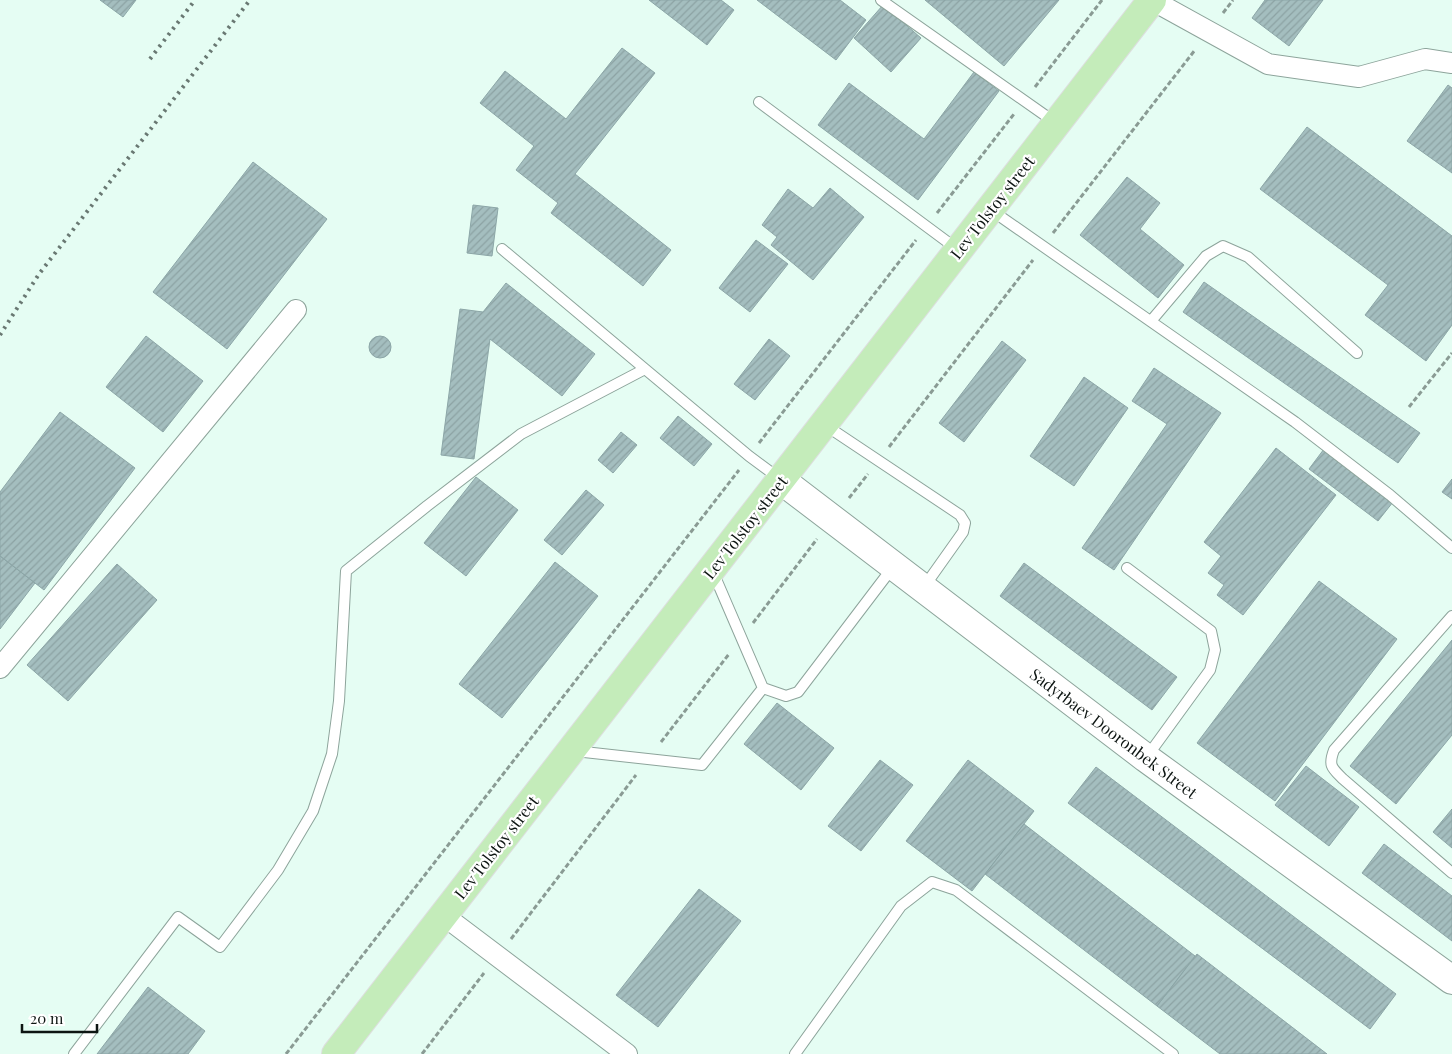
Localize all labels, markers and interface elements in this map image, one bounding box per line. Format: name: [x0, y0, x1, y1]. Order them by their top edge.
street label: Lev Tolstoy street: [945, 151, 1039, 263]
street label: Lev Tolstoy street: [698, 471, 792, 583]
street label: Sadyrbaev Dooronbek Street: [1026, 663, 1202, 803]
street label: Lev Tolstoy street: [449, 791, 543, 903]
scale bar: [22, 1002, 98, 1034]
text: 20 m: [30, 1008, 64, 1028]

